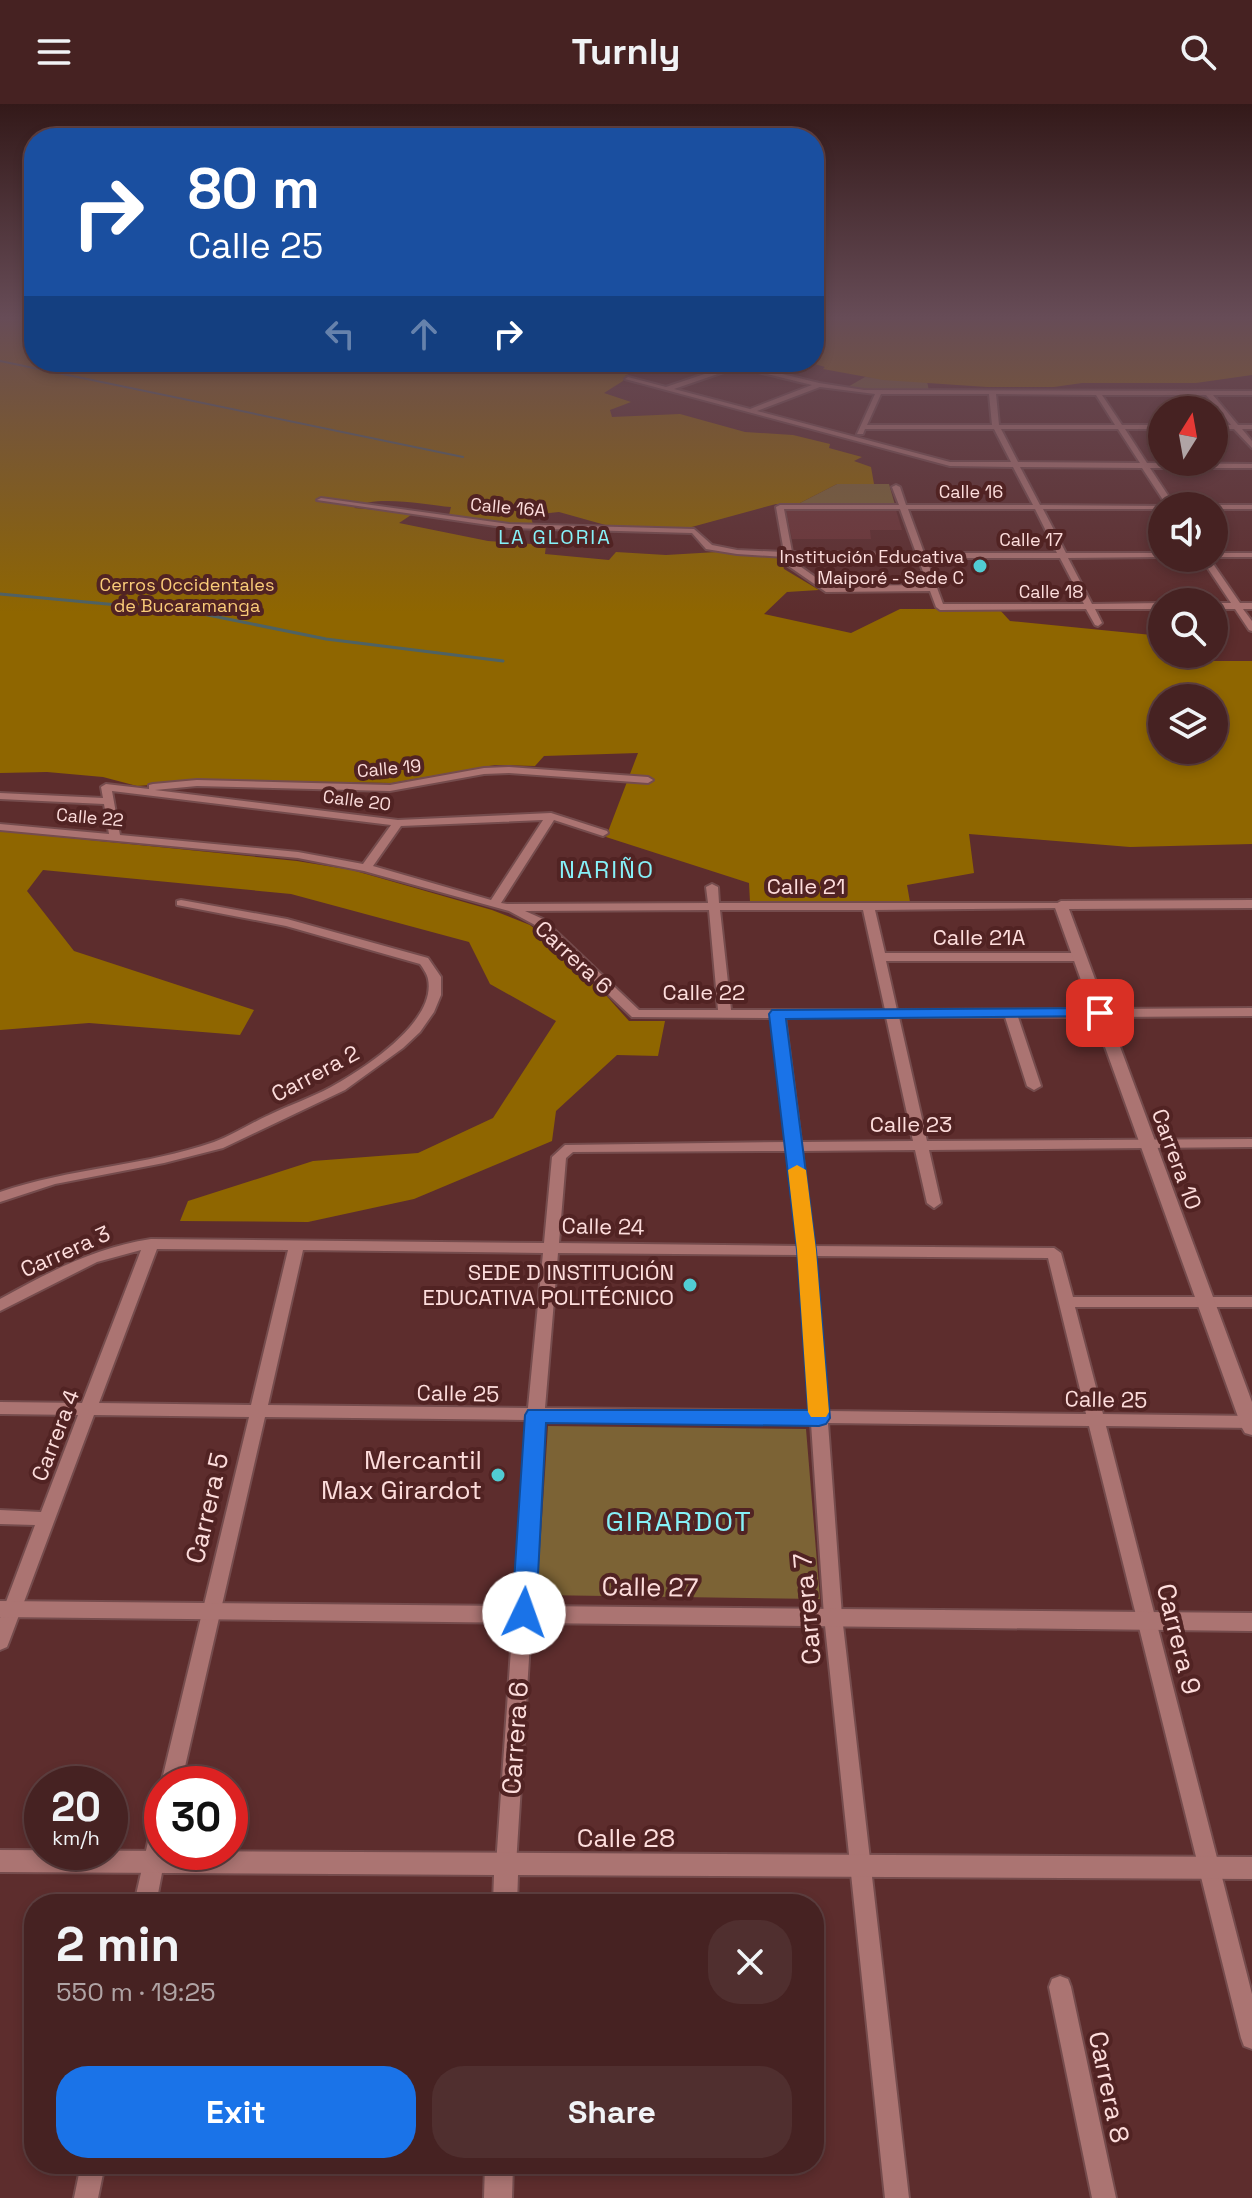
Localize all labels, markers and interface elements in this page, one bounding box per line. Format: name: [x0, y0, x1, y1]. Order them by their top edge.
text: Turnly: [572, 29, 680, 75]
icon: menu: [32, 30, 76, 74]
icon: search: [1176, 30, 1220, 74]
text: 80 m: [188, 153, 320, 224]
icon: right: [56, 160, 160, 264]
text: Calle 25: [188, 223, 323, 269]
icon: left: [318, 312, 362, 356]
icon: ahead: [402, 312, 446, 356]
icon: right: [486, 312, 530, 356]
north arrow: [1148, 396, 1228, 476]
map controls: [1148, 396, 1228, 764]
street label: Calle 16: [939, 480, 1003, 503]
street label: Calle 16A: [469, 492, 547, 522]
button: sound: [1148, 492, 1228, 572]
district label: LA GLORIA: [498, 524, 612, 550]
street label: Calle 17: [999, 528, 1063, 551]
place label: Institución Educativa Maiporé - Sede C: [780, 545, 964, 589]
marker: Institución Educativa Maiporé - Sede C: [971, 557, 989, 575]
park label: Cerros Occidentales de Bucaramanga: [100, 573, 274, 617]
street label: Calle 18: [1019, 580, 1083, 603]
button: search: [1148, 588, 1228, 668]
button: layers: [1148, 684, 1228, 764]
street label: Calle 19: [356, 754, 422, 782]
street label: Calle 20: [322, 784, 392, 816]
street label: Calle 22: [55, 803, 125, 831]
district label: NARIÑO: [559, 854, 655, 885]
street label: Calle 21: [767, 872, 845, 900]
street label: Carrera 6: [529, 914, 619, 1000]
street label: Calle 21A: [933, 923, 1025, 951]
street label: Calle 22: [663, 978, 745, 1006]
pin: [1066, 979, 1134, 1047]
icon: arrive: [1078, 991, 1122, 1035]
street label: Carrera 2: [266, 1038, 364, 1108]
street label: Carrera 10: [1146, 1105, 1208, 1213]
street label: Calle 23: [870, 1110, 952, 1138]
street label: Calle 24: [561, 1211, 645, 1241]
street label: Carrera 3: [16, 1219, 114, 1283]
place label: SEDE D INSTITUCIÓN EDUCATIVA POLITÉCNICO: [423, 1258, 674, 1311]
marker: SEDE D INSTITUCIÓN EDUCATIVA POLITÉCNICO: [681, 1276, 699, 1294]
street label: Calle 25: [416, 1378, 500, 1408]
street label: Calle 25: [1064, 1384, 1148, 1414]
street label: Carrera 4: [25, 1385, 85, 1485]
place label: Mercantil Max Girardot: [321, 1443, 482, 1507]
street label: Carrera 5: [178, 1449, 236, 1567]
marker: Mercantil Max Girardot: [489, 1466, 507, 1484]
district label: GIRARDOT: [605, 1503, 753, 1539]
street label: Carrera 7: [785, 1552, 829, 1666]
street label: Calle 27: [601, 1569, 699, 1605]
position arrow: [482, 1571, 566, 1655]
street label: Carrera 9: [1149, 1580, 1209, 1698]
street label: Carrera 6: [494, 1680, 536, 1796]
speed limit sign: 30: [144, 1766, 248, 1870]
text: 20: [51, 1782, 101, 1833]
street label: Calle 28: [577, 1821, 675, 1855]
text: km/h: [52, 1825, 100, 1851]
text: 2 min: [56, 1914, 180, 1975]
button: close: [708, 1920, 792, 2004]
text: 550 m · 19:25: [56, 1975, 216, 2009]
street label: Carrera 8: [1081, 2028, 1137, 2146]
button: Exit: [56, 2066, 416, 2158]
button: Share: [432, 2066, 792, 2158]

